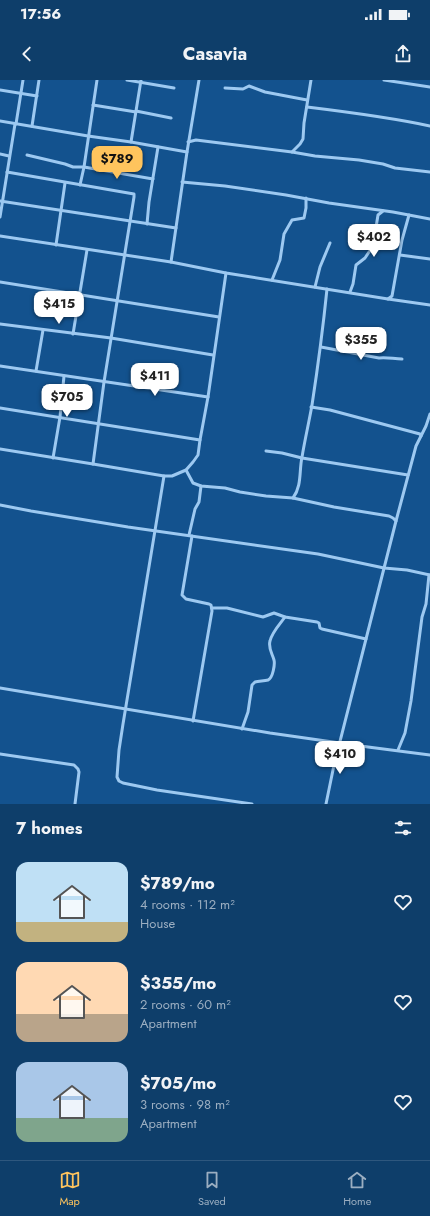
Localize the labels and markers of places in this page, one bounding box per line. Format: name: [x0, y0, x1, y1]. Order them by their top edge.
pin: $789: [93, 146, 141, 180]
pin: $402: [350, 224, 398, 258]
pin: $415: [35, 291, 83, 325]
pin: $355: [337, 327, 385, 361]
pin: $411: [131, 363, 179, 397]
pin: $705: [43, 384, 91, 418]
pin: $410: [316, 741, 364, 775]

